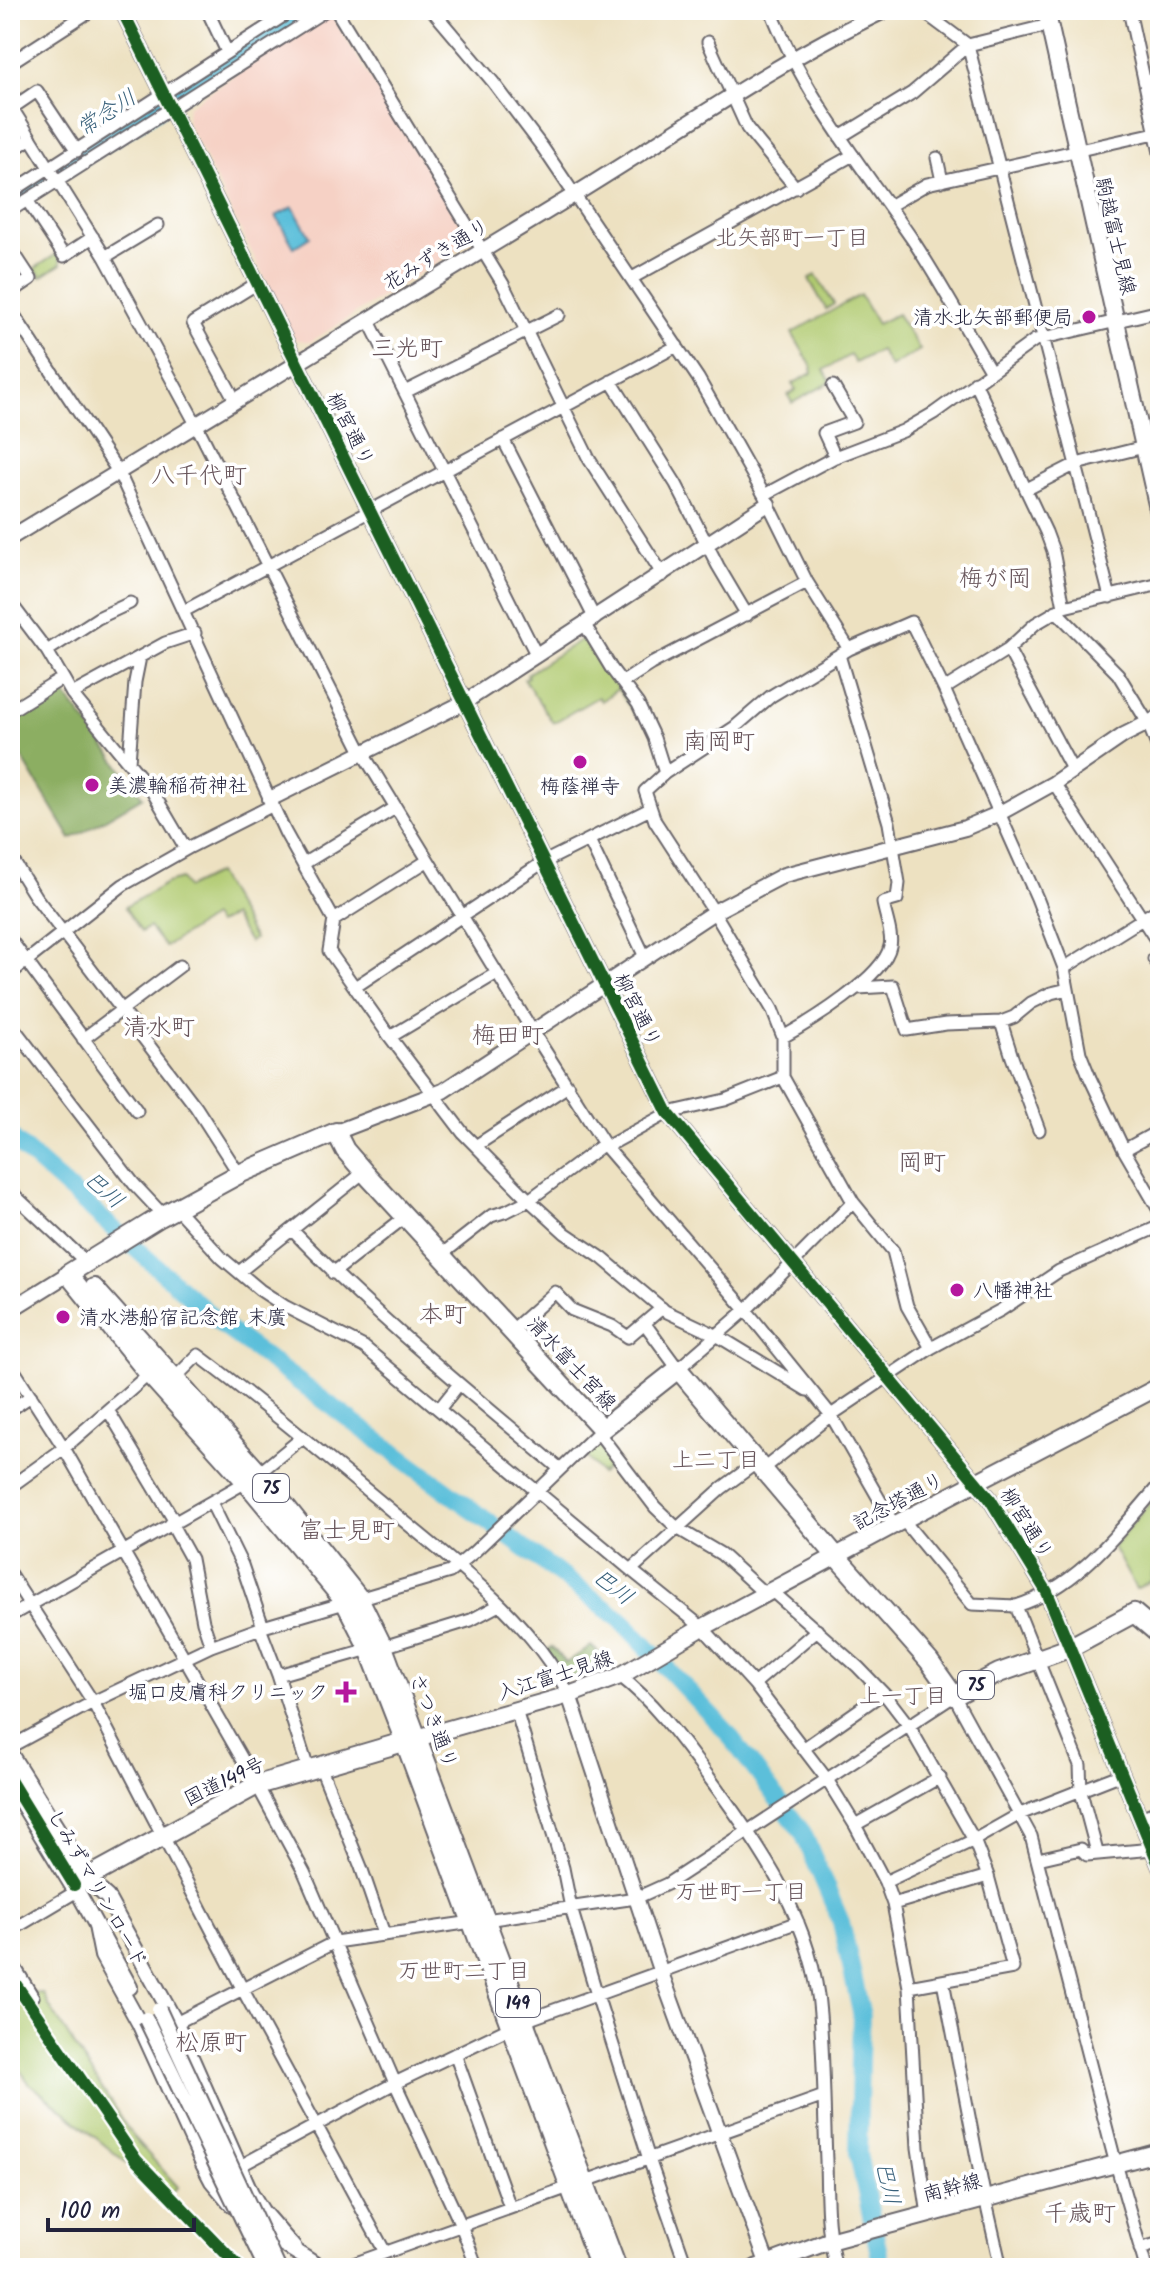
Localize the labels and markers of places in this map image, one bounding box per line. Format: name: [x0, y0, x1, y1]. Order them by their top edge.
place label: 清水北矢部郵便局: [913, 303, 1073, 335]
marker: 清水北矢部郵便局: [1080, 308, 1098, 326]
marker: 梅蔭禅寺: [571, 753, 589, 771]
place label: 美濃輪稲荷神社: [108, 771, 248, 803]
place label: 梅蔭禅寺: [540, 772, 620, 804]
marker: 美濃輪稲荷神社: [83, 776, 101, 794]
place label: 八幡神社: [973, 1276, 1053, 1308]
marker: 八幡神社: [948, 1281, 966, 1299]
place label: 清水港船宿記念館 末廣: [79, 1303, 287, 1335]
marker: 清水港船宿記念館 末廣: [54, 1308, 72, 1326]
place label: 堀口皮膚科クリニック: [128, 1678, 328, 1710]
marker: 堀口皮膚科クリニック: [335, 1681, 357, 1703]

